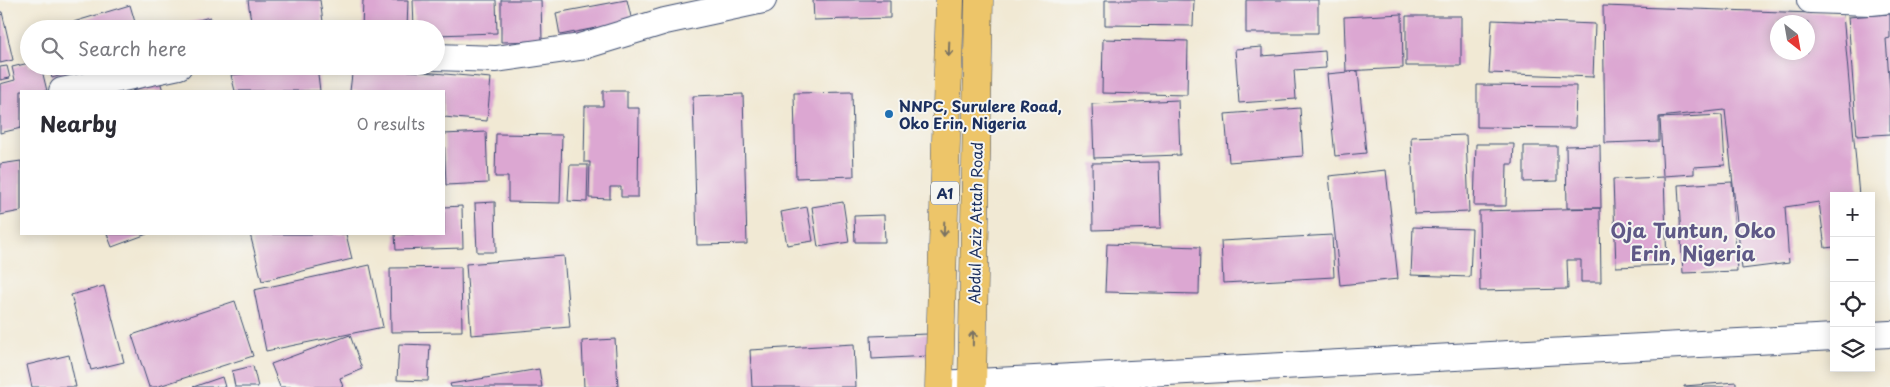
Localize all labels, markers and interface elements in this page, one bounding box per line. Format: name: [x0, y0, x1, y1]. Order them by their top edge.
north arrow: [1770, 15, 1815, 60]
search box: [20, 20, 445, 75]
icon: search: [38, 34, 66, 62]
text: Search here: [78, 34, 187, 62]
one-way arrow: [944, 40, 954, 56]
place label: NNPC, Surulere Road, Oko Erin, Nigeria: [899, 94, 1062, 134]
text: Nearby: [40, 107, 117, 139]
marker: NNPC, Surulere Road, Oko Erin, Nigeria: [883, 108, 895, 120]
text: 0 results: [357, 111, 425, 135]
street label: Abdul Aziz Attah Road: [962, 142, 988, 304]
road number: A1: [931, 182, 959, 204]
map controls: [1830, 192, 1875, 372]
button: +: [1830, 192, 1875, 237]
district label: Oja Tuntun, Oko Erin, Nigeria: [1610, 215, 1776, 268]
one-way arrow: [939, 220, 948, 236]
button: −: [1830, 237, 1875, 282]
button: locate: [1830, 282, 1875, 327]
button: layers: [1830, 327, 1875, 372]
one-way arrow: [968, 331, 978, 347]

